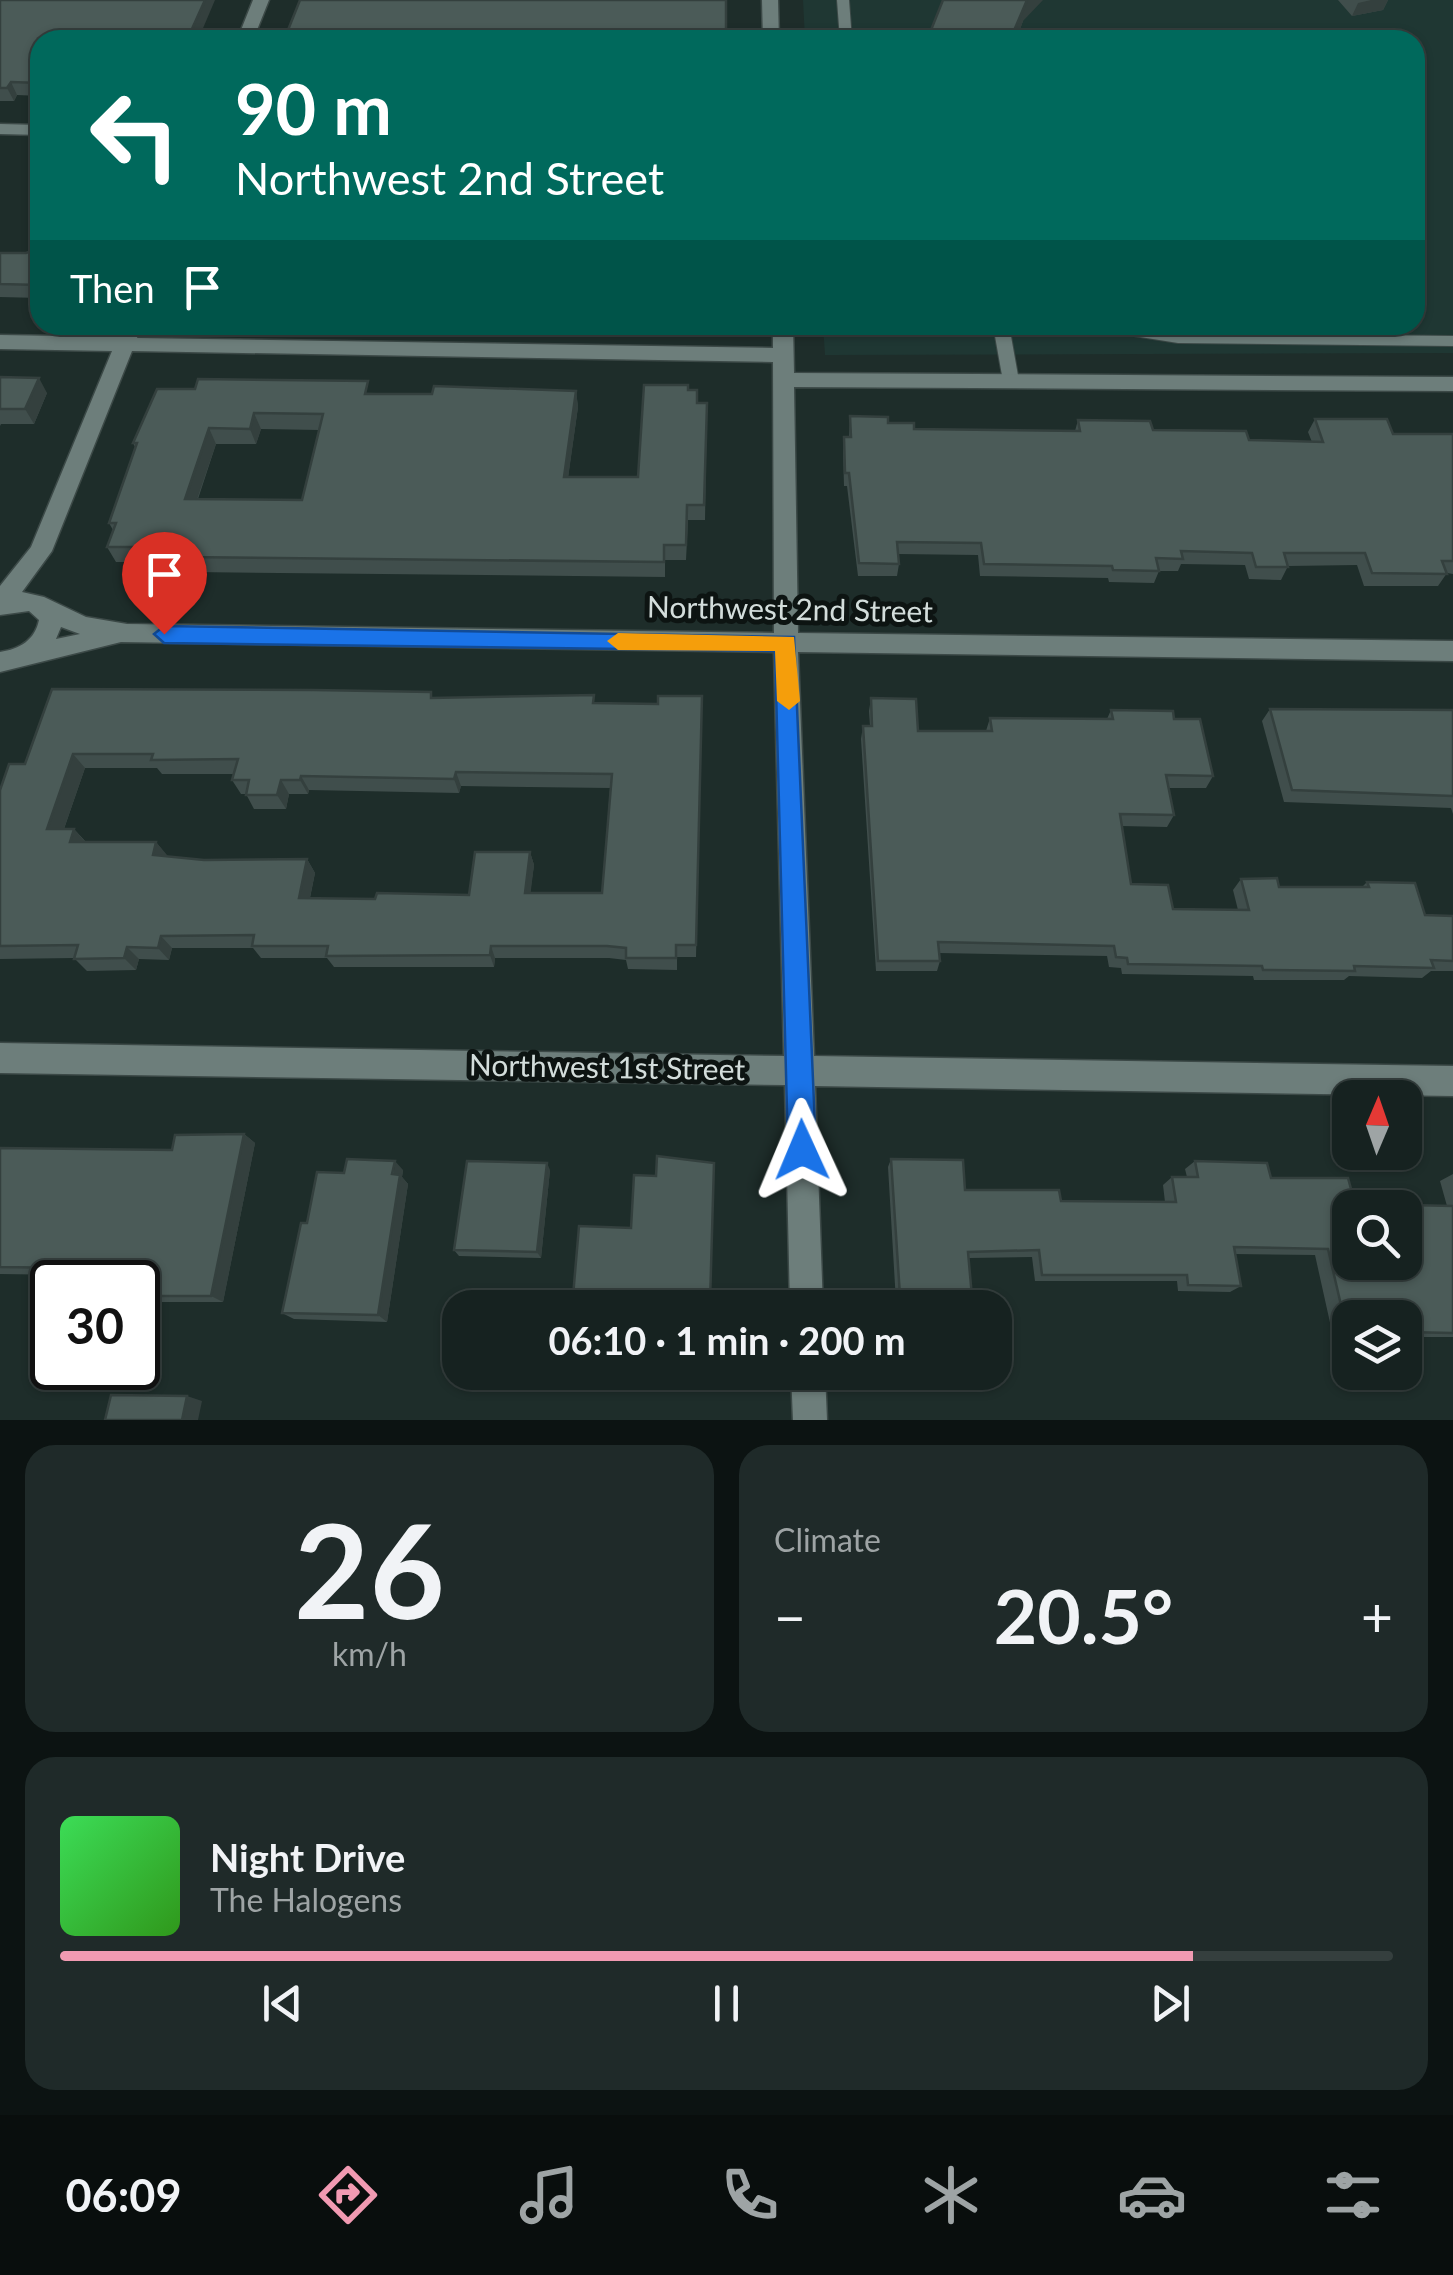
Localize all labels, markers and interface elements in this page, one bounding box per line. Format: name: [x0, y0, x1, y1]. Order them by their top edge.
text: 90 m: [235, 66, 392, 150]
icon: left: [70, 70, 200, 200]
text: Northwest 2nd Street: [235, 151, 664, 205]
icon: arrive: [175, 260, 230, 315]
text: Then: [70, 265, 155, 311]
pin: [122, 532, 207, 635]
icon: arrive: [137, 547, 192, 602]
street label: Northwest 2nd Street: [647, 588, 934, 628]
street label: Northwest 1st Street: [469, 1046, 746, 1086]
north arrow: [1332, 1080, 1422, 1170]
map controls: [1332, 1080, 1422, 1390]
position arrow: [750, 1098, 854, 1202]
button: search: [1332, 1190, 1422, 1280]
speed limit sign: 30: [30, 1260, 160, 1390]
button: layers: [1332, 1300, 1422, 1390]
text: 06:10 · 1 min · 200 m: [548, 1317, 906, 1363]
text: 26: [294, 1491, 445, 1647]
text: Climate: [774, 1520, 881, 1559]
text: 20.5°: [994, 1570, 1173, 1660]
text: −: [774, 1583, 806, 1649]
text: +: [1361, 1583, 1393, 1649]
text: km/h: [332, 1634, 407, 1673]
text: Night Drive: [210, 1834, 405, 1880]
text: The Halogens: [210, 1880, 402, 1919]
icon: previous: [255, 1976, 310, 2031]
icon: pause: [699, 1976, 754, 2031]
icon: next: [1143, 1976, 1198, 2031]
icon: directions: [313, 2160, 383, 2230]
icon: music: [514, 2160, 584, 2230]
icon: phone: [715, 2160, 785, 2230]
icon: climate: [916, 2160, 986, 2230]
icon: car: [1117, 2160, 1187, 2230]
icon: filters: [1318, 2160, 1388, 2230]
text: 06:09: [66, 2168, 182, 2222]

